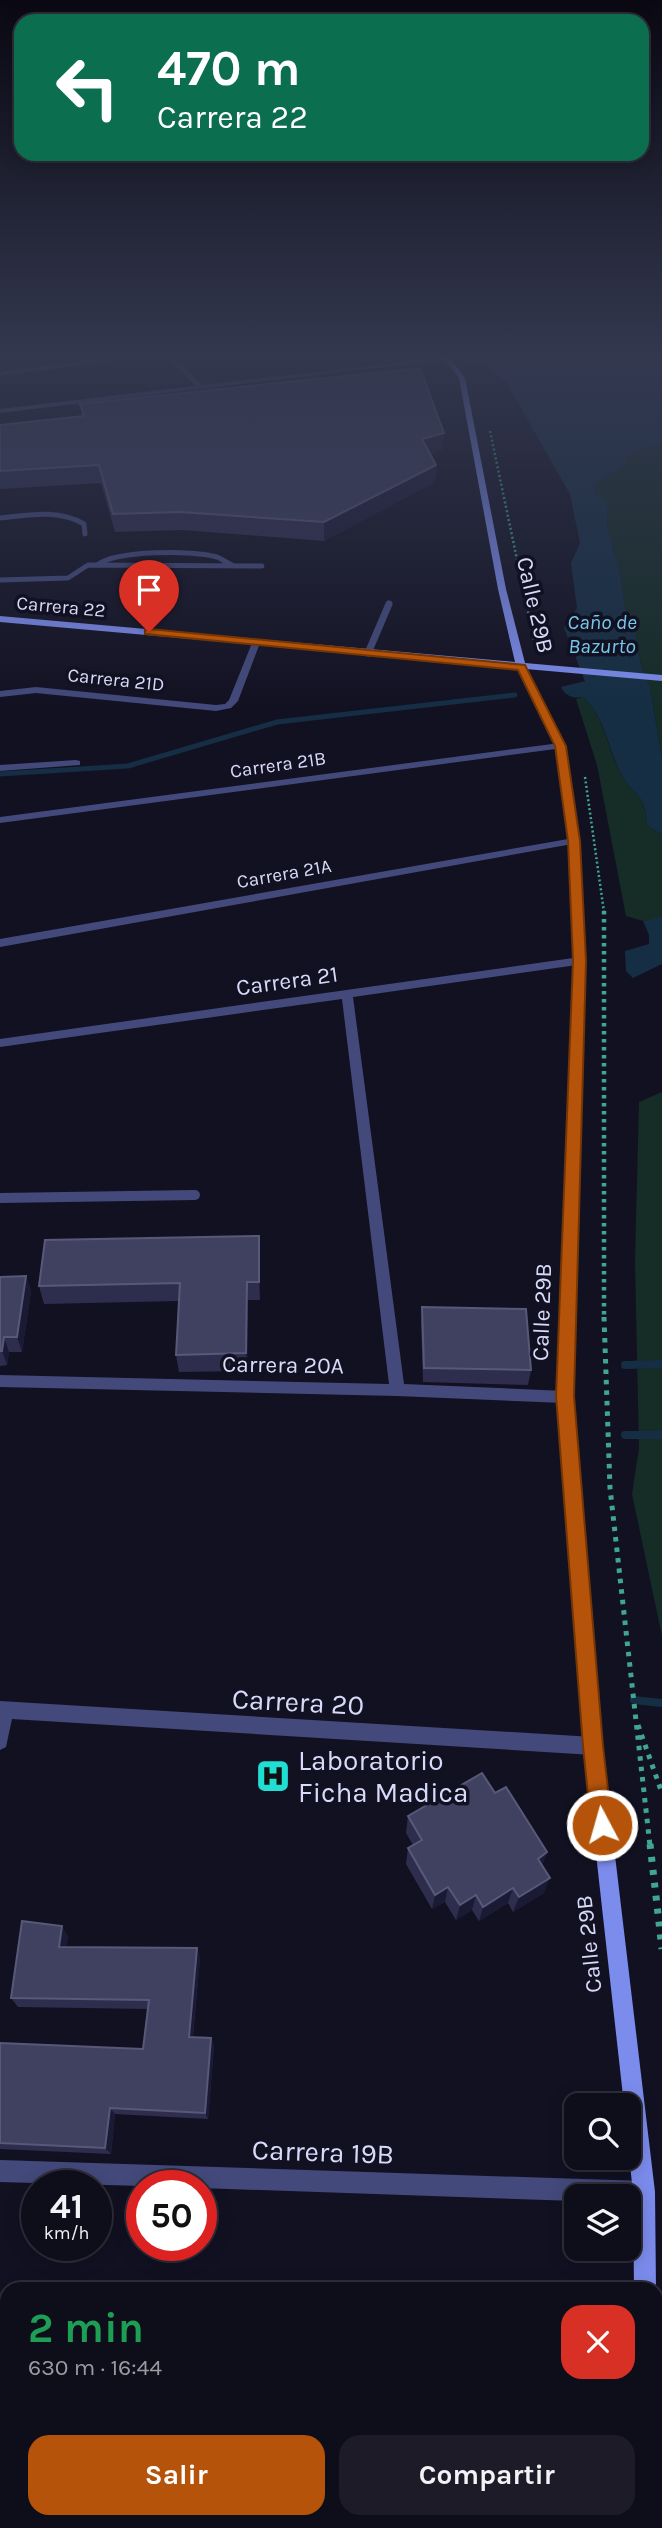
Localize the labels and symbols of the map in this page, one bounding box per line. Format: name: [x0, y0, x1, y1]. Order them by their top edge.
street label: Calle 29B: [511, 554, 559, 656]
pin: [119, 560, 179, 632]
street label: Carrera 22: [15, 592, 107, 622]
water label: Caño de Bazurto: [567, 610, 637, 658]
street label: Carrera 21D: [66, 664, 166, 696]
street label: Carrera 21B: [229, 747, 327, 783]
street label: Carrera 21A: [235, 855, 333, 893]
street label: Carrera 21: [234, 960, 340, 1002]
street label: Calle 29B: [527, 1263, 557, 1361]
street label: Carrera 20A: [222, 1350, 344, 1380]
street label: Carrera 20: [231, 1682, 365, 1722]
place label: Laboratorio Ficha Madica: [298, 1744, 468, 1809]
hospital icon: Laboratorio Ficha Madica: [254, 1757, 292, 1795]
position arrow: [565, 1788, 639, 1862]
street label: Calle 29B: [570, 1894, 608, 1994]
street label: Carrera 19B: [251, 2133, 395, 2171]
speed limit sign: 50: [126, 2170, 217, 2261]

